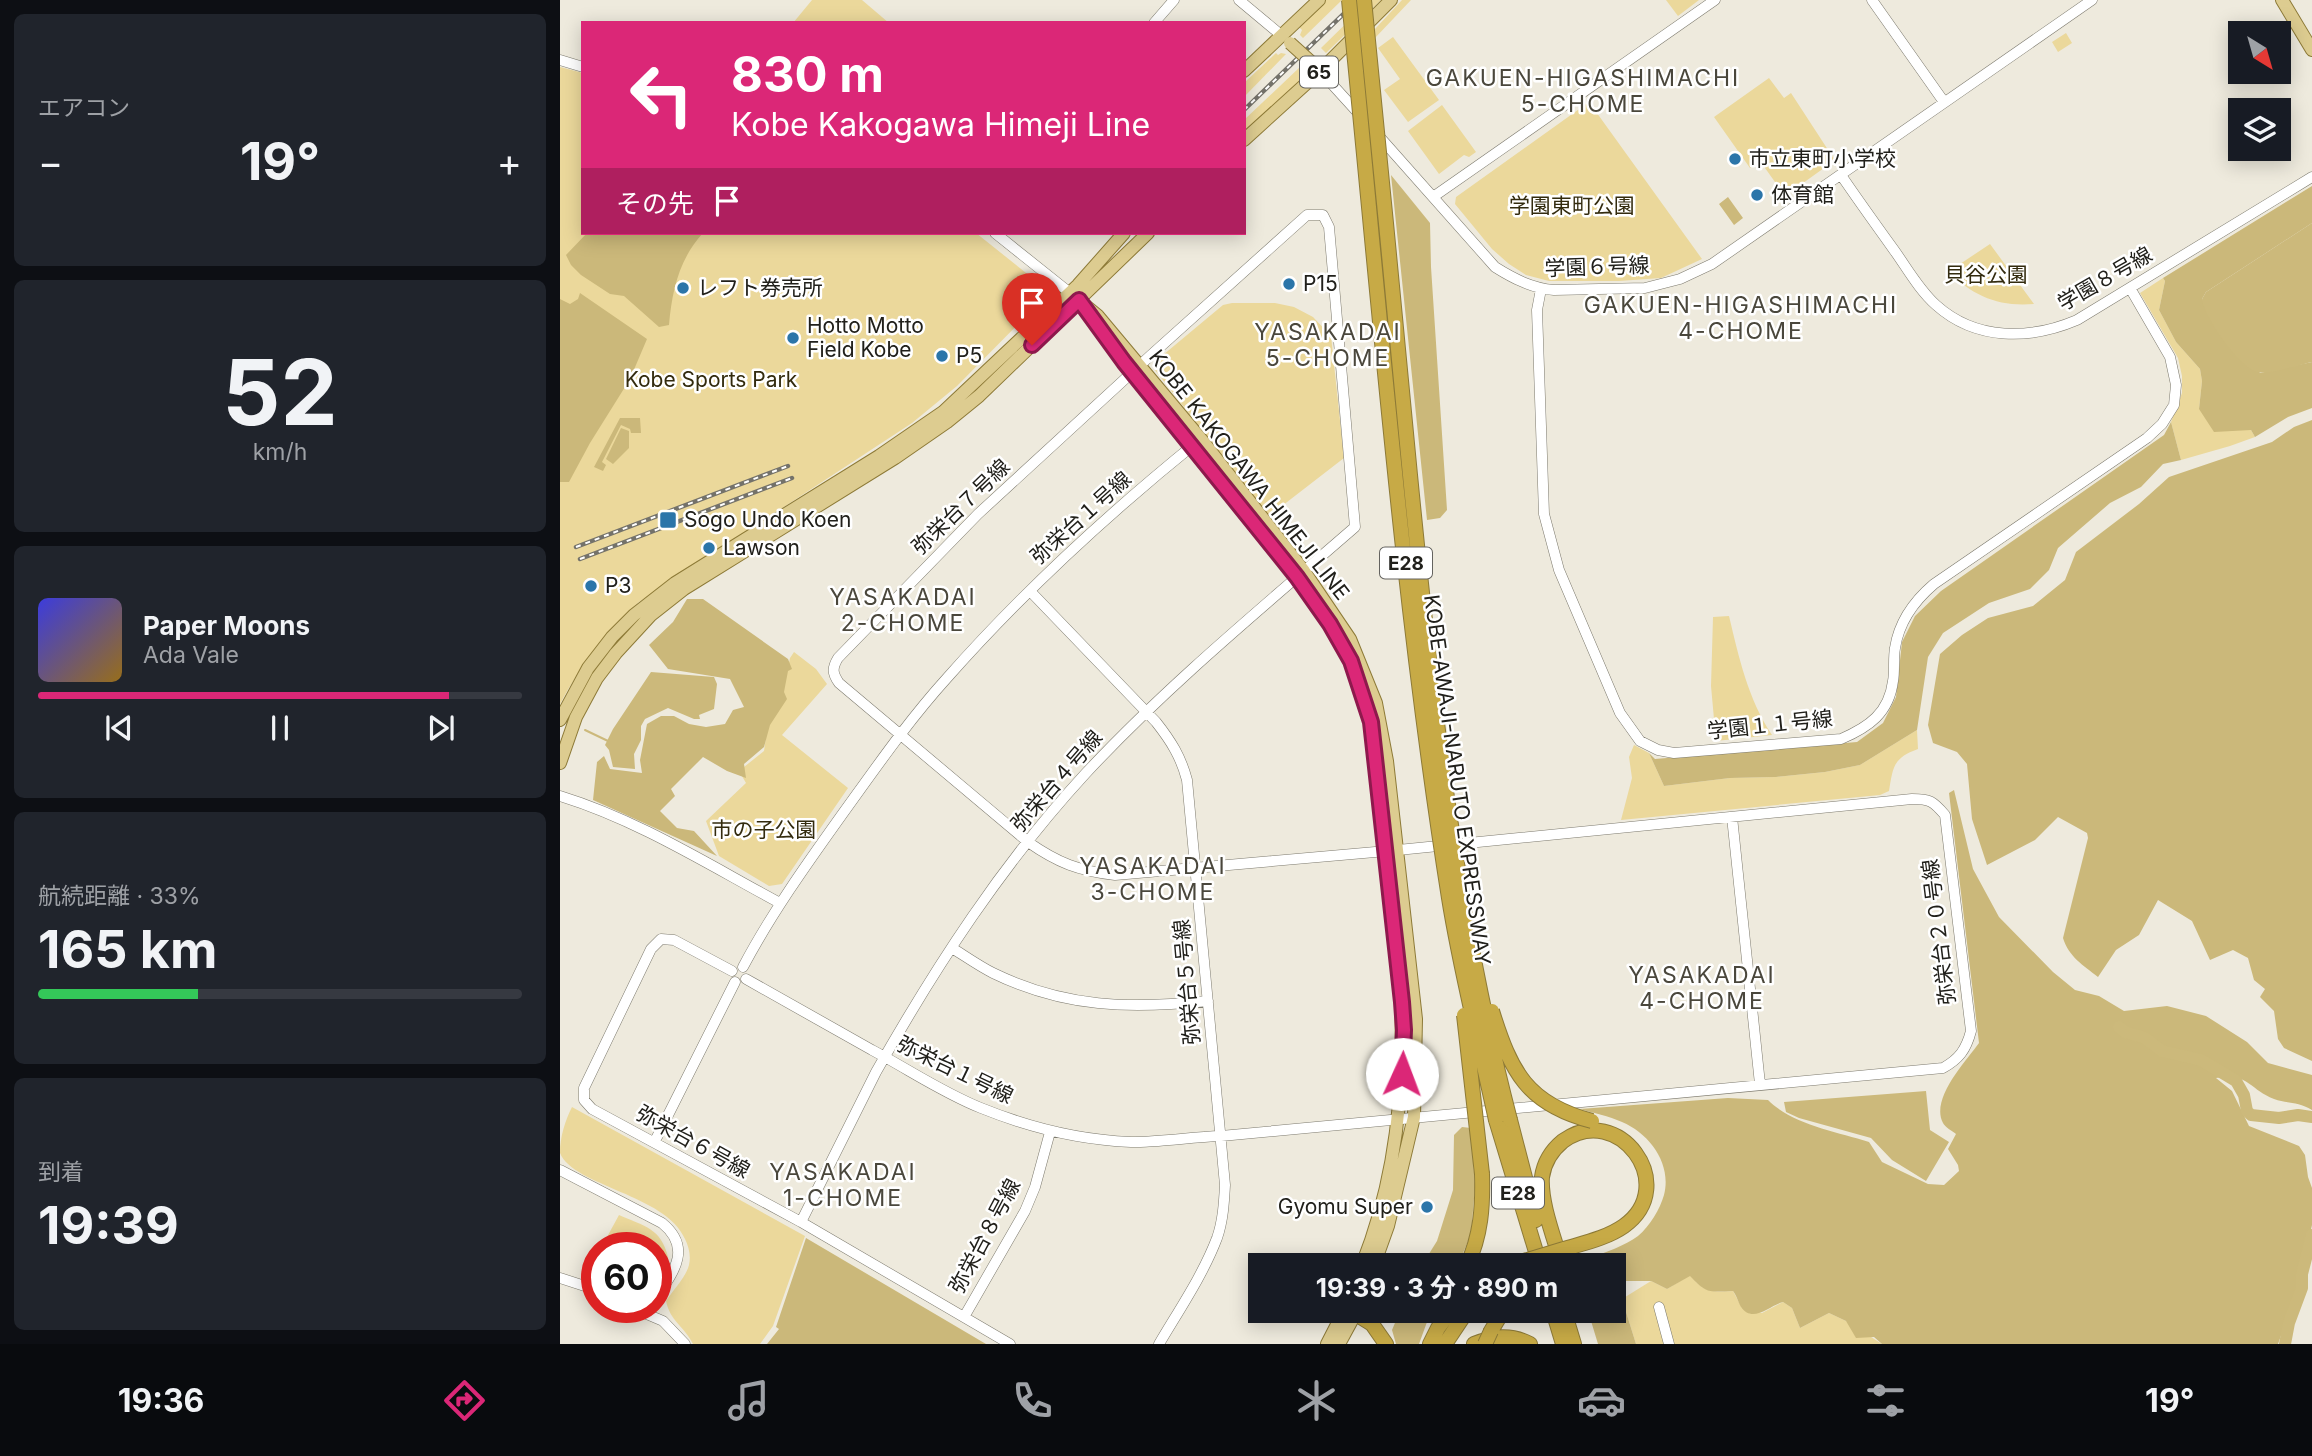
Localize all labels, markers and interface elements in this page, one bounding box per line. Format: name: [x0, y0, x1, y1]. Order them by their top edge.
north arrow: [2228, 21, 2291, 84]
map controls: [2228, 21, 2291, 161]
text: 830 m: [731, 45, 884, 104]
icon: left: [616, 49, 707, 140]
road number: 65: [1300, 57, 1338, 88]
district label: GAKUEN-HIGASHIMACHI 5-CHOME: [1426, 64, 1740, 118]
text: エアコン: [38, 94, 130, 122]
button: layers: [2228, 98, 2291, 161]
text: Kobe Kakogawa Himeji Line: [731, 105, 1150, 144]
text: 19°: [240, 130, 320, 193]
text: −: [38, 139, 63, 185]
text: +: [497, 139, 522, 185]
place label: 市立東町小学校: [1749, 146, 1896, 171]
marker: 市立東町小学校: [1727, 151, 1743, 167]
icon: arrive: [708, 182, 746, 220]
place label: 体育館: [1771, 182, 1834, 207]
marker: 体育館: [1749, 187, 1765, 203]
text: その先: [616, 188, 694, 219]
park label: 学園東町公園: [1509, 193, 1635, 218]
street label: 学園８号線: [2053, 241, 2156, 316]
street label: 学園６号線: [1544, 252, 1650, 281]
park label: 貝谷公園: [1944, 262, 2028, 287]
place label: P15: [1303, 271, 1338, 296]
pin: [1002, 273, 1062, 345]
place label: レフト券売所: [697, 275, 823, 300]
marker: P15: [1281, 276, 1297, 292]
marker: レフト券売所: [675, 280, 691, 296]
icon: arrive: [1013, 284, 1051, 322]
district label: GAKUEN-HIGASHIMACHI 4-CHOME: [1584, 291, 1898, 345]
place label: Hotto Motto Field Kobe: [807, 313, 924, 362]
district label: YASAKADAI 5-CHOME: [1254, 318, 1402, 372]
marker: Hotto Motto Field Kobe: [785, 330, 801, 346]
text: 52: [222, 337, 338, 447]
place label: P5: [956, 343, 982, 368]
street label: KOBE KAKOGAWA HIMEJI LINE: [1144, 345, 1355, 605]
marker: P5: [934, 348, 950, 364]
park label: Kobe Sports Park: [625, 367, 798, 392]
text: km/h: [253, 438, 307, 466]
street label: 弥栄台７号線: [907, 454, 1015, 559]
street label: 弥栄台１号線: [1025, 466, 1136, 569]
place label: Sogo Undo Koen: [684, 507, 851, 532]
marker: Sogo Undo Koen: [658, 510, 678, 530]
place label: Lawson: [723, 535, 800, 560]
marker: Lawson: [701, 540, 717, 556]
road number: E28: [1380, 548, 1432, 578]
place label: P3: [605, 573, 631, 598]
marker: P3: [583, 578, 599, 594]
district label: YASAKADAI 2-CHOME: [829, 583, 977, 637]
street label: KOBE-AWAJI-NARUTO EXPRESSWAY: [1419, 593, 1496, 967]
text: Paper Moons: [143, 610, 310, 641]
text: Ada Vale: [143, 641, 239, 669]
street label: 学園１１号線: [1706, 705, 1834, 744]
icon: previous: [100, 709, 138, 747]
icon: pause: [261, 709, 299, 747]
icon: next: [422, 709, 460, 747]
street label: 弥栄台４号線: [1006, 725, 1107, 836]
park label: 市の子公園: [712, 817, 817, 842]
district label: YASAKADAI 3-CHOME: [1079, 852, 1227, 906]
street label: 弥栄台２０号線: [1917, 858, 1960, 1007]
text: 航続距離 · 33%: [38, 882, 201, 910]
text: 165 km: [38, 918, 217, 981]
street label: 弥栄台５号線: [1169, 918, 1204, 1046]
district label: YASAKADAI 4-CHOME: [1628, 961, 1776, 1015]
street label: 弥栄台１号線: [893, 1031, 1017, 1108]
position arrow: [1365, 1037, 1439, 1111]
street label: 弥栄台６号線: [632, 1100, 754, 1183]
text: 到着: [38, 1158, 84, 1186]
district label: YASAKADAI 1-CHOME: [769, 1158, 917, 1212]
street label: 弥栄台８号線: [944, 1174, 1025, 1297]
road number: E28: [1492, 1177, 1544, 1208]
text: 19:39: [38, 1194, 179, 1257]
place label: Gyomu Super: [1278, 1194, 1413, 1219]
marker: Gyomu Super: [1419, 1199, 1435, 1215]
speed limit sign: 60: [581, 1232, 672, 1323]
text: 19:39 · 3 分 · 890 m: [1316, 1272, 1558, 1303]
icon: directions: [440, 1376, 489, 1425]
icon: music: [724, 1376, 773, 1425]
icon: phone: [1008, 1376, 1057, 1425]
icon: climate: [1292, 1376, 1341, 1425]
icon: car: [1577, 1376, 1626, 1425]
icon: filters: [1861, 1376, 1910, 1425]
text: 19:36: [118, 1381, 204, 1420]
text: 19°: [2145, 1381, 2194, 1420]

